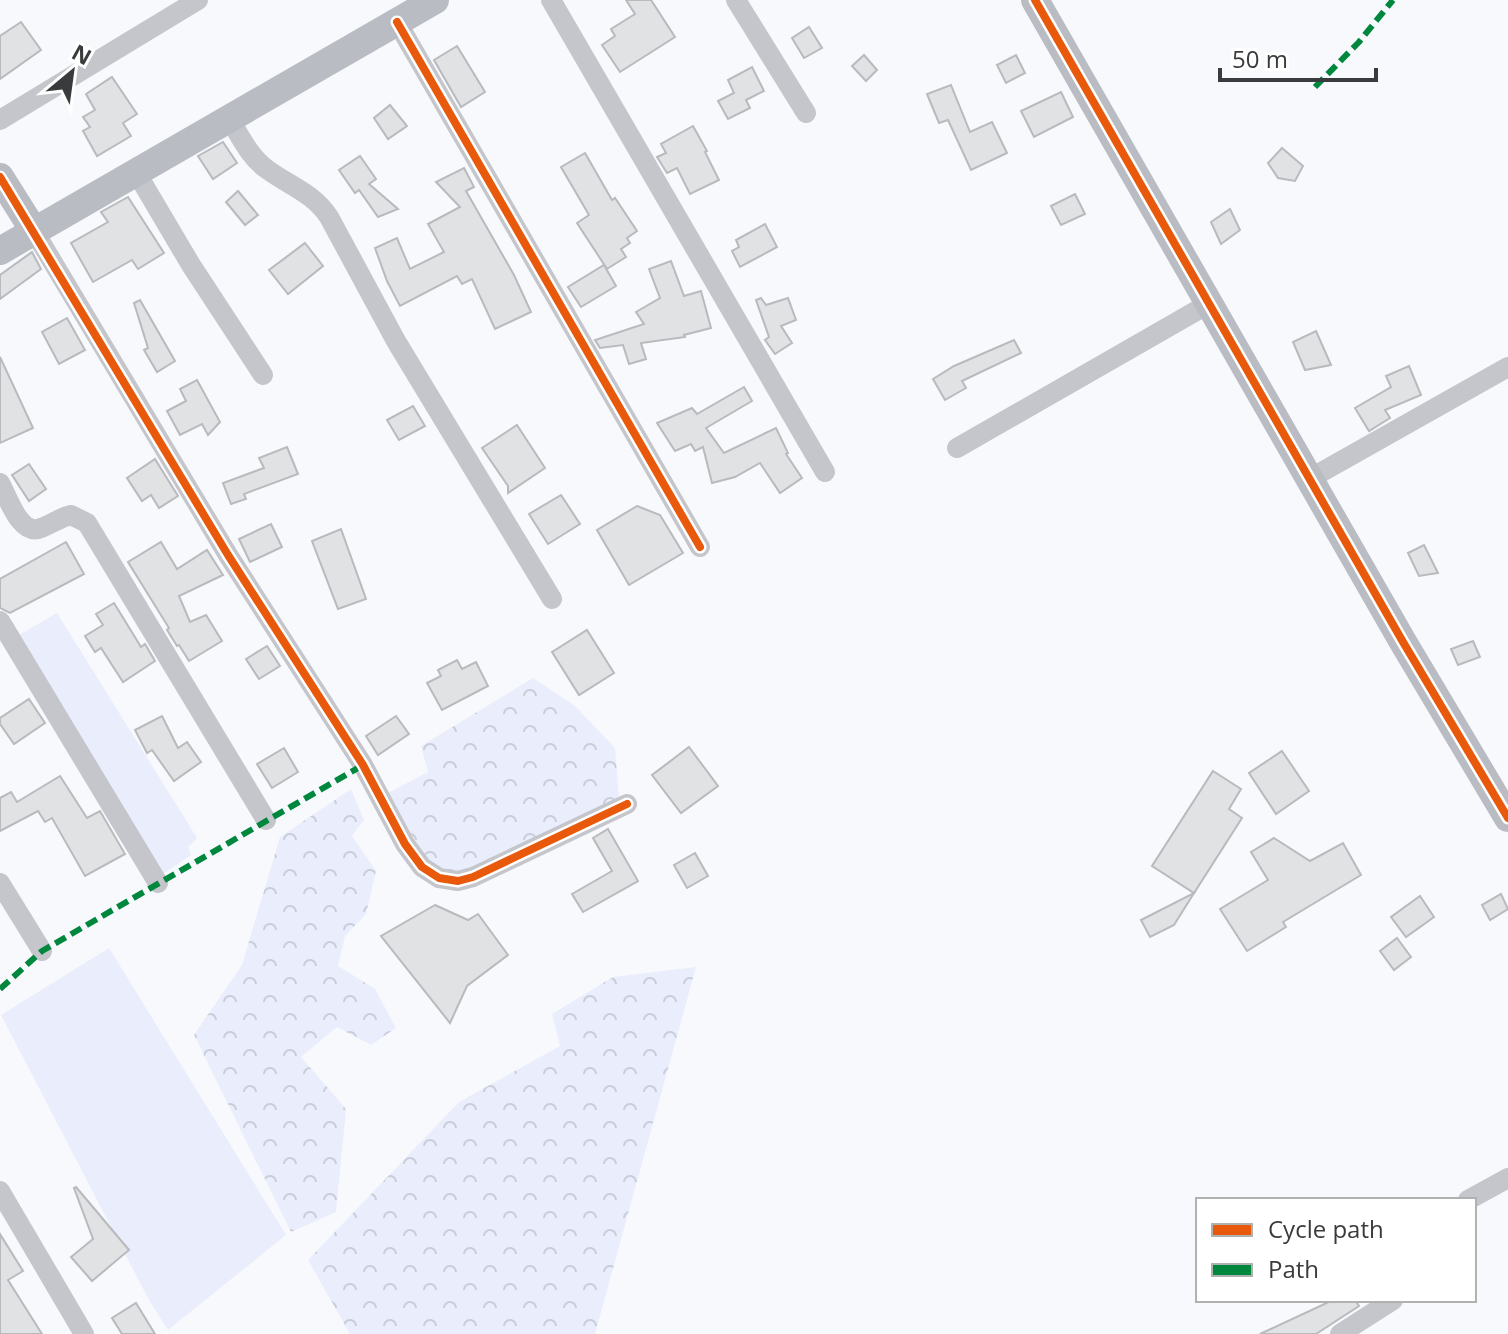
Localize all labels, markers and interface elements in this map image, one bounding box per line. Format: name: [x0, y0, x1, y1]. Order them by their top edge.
north arrow: [32, 32, 112, 112]
scale bar: [1220, 32, 1376, 82]
text: N: [67, 36, 97, 71]
text: 50 m: [1232, 42, 1288, 75]
legend: [1196, 1198, 1476, 1302]
text: Cycle path: [1268, 1212, 1384, 1245]
text: Path: [1268, 1252, 1319, 1285]

